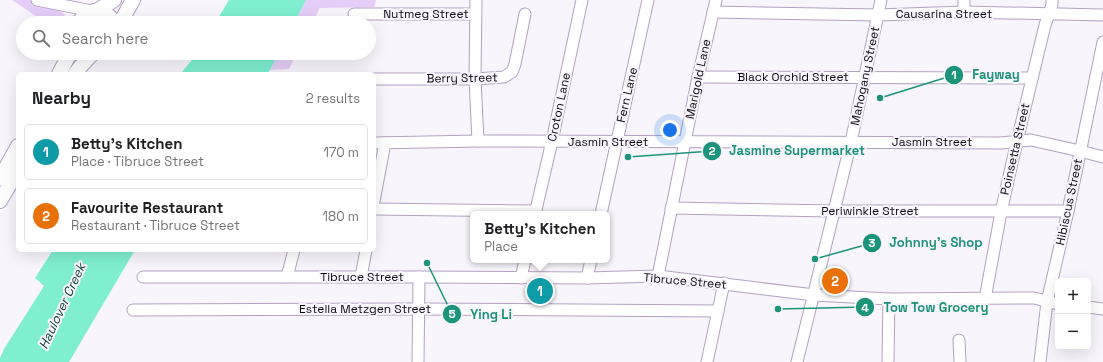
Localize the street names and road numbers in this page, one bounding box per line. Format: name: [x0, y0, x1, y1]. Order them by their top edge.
street label: Nutmeg Street: [383, 6, 469, 22]
street label: Causarina Street: [896, 6, 992, 22]
street label: Mahogany Street: [847, 25, 883, 127]
street label: Marigold Lane: [682, 37, 714, 121]
street label: Fern Lane: [613, 66, 641, 124]
street label: Berry Street: [426, 69, 498, 87]
street label: Black Orchid Street: [737, 69, 849, 85]
street label: Croton Lane: [544, 71, 574, 143]
street label: Poinsetta Street: [997, 101, 1033, 197]
street label: Jasmin Street: [568, 134, 648, 150]
street label: Jasmin Street: [892, 134, 972, 150]
street label: Hibiscus Street: [1052, 157, 1086, 247]
street label: Periwinkle Street: [821, 203, 919, 219]
street label: Tibruce Street: [320, 269, 404, 285]
street label: Tibruce Street: [643, 269, 727, 293]
street label: Estella Metzgen Street: [299, 301, 431, 317]

